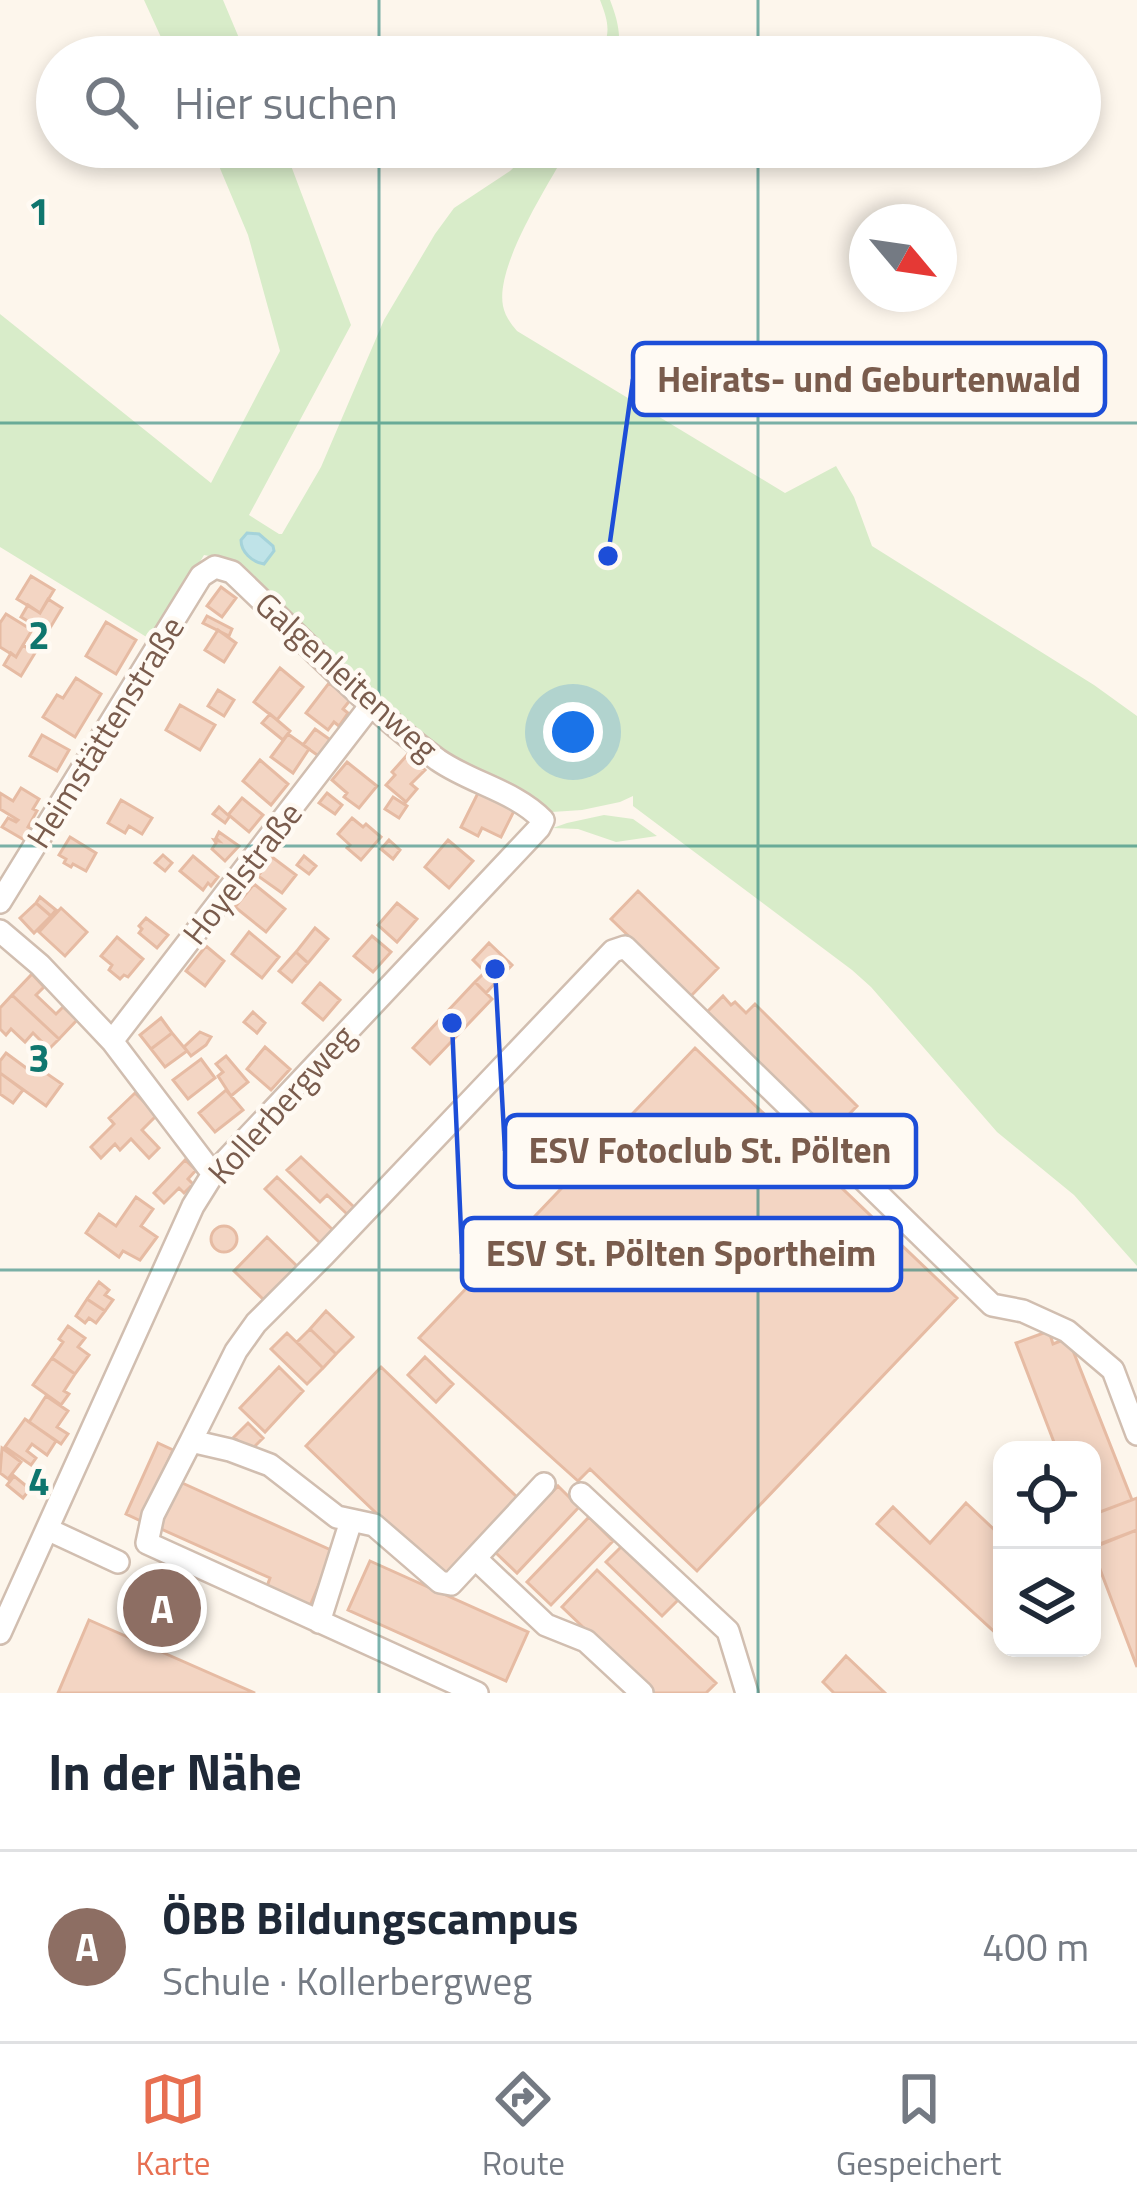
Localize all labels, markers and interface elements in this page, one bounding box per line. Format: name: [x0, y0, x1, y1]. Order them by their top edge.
search box: [36, 36, 1101, 168]
text: Hier suchen: [174, 68, 398, 136]
icon: search: [78, 69, 144, 135]
text: 1: [28, 181, 50, 240]
north arrow: [849, 204, 957, 312]
callout: Heirats- und Geburtenwald: [633, 343, 1105, 415]
text: Heirats- und Geburtenwald: [657, 351, 1081, 406]
street label: Galgenleitenweg: [244, 580, 450, 772]
text: 2: [28, 605, 50, 664]
street label: Heimstättenstraße: [14, 606, 196, 858]
your location: [543, 702, 603, 762]
street label: Hoyelstraße: [170, 791, 314, 955]
street label: Kollerbergweg: [196, 1013, 366, 1195]
text: 3: [28, 1028, 50, 1087]
callout: ESV Fotoclub St. Pölten: [505, 1115, 916, 1187]
text: ESV Fotoclub St. Pölten: [528, 1122, 892, 1177]
callout: ESV St. Pölten Sportheim: [462, 1218, 901, 1290]
text: ESV St. Pölten Sportheim: [486, 1225, 876, 1280]
map controls: [993, 1441, 1101, 1657]
button: locate: [993, 1441, 1101, 1549]
text: 4: [28, 1451, 50, 1510]
button: layers: [993, 1549, 1101, 1657]
pin: A: [123, 1563, 201, 1653]
text: In der Nähe: [48, 1732, 302, 1810]
text: ÖBB Bildungscampus: [162, 1883, 578, 1951]
text: A: [75, 1917, 99, 1976]
text: 400 m: [982, 1917, 1089, 1976]
text: Schule · Kollerbergweg: [162, 1951, 532, 2010]
tab: Karte: [136, 2066, 211, 2188]
tab: Route: [482, 2066, 565, 2188]
tab: Gespeichert: [836, 2066, 1001, 2188]

